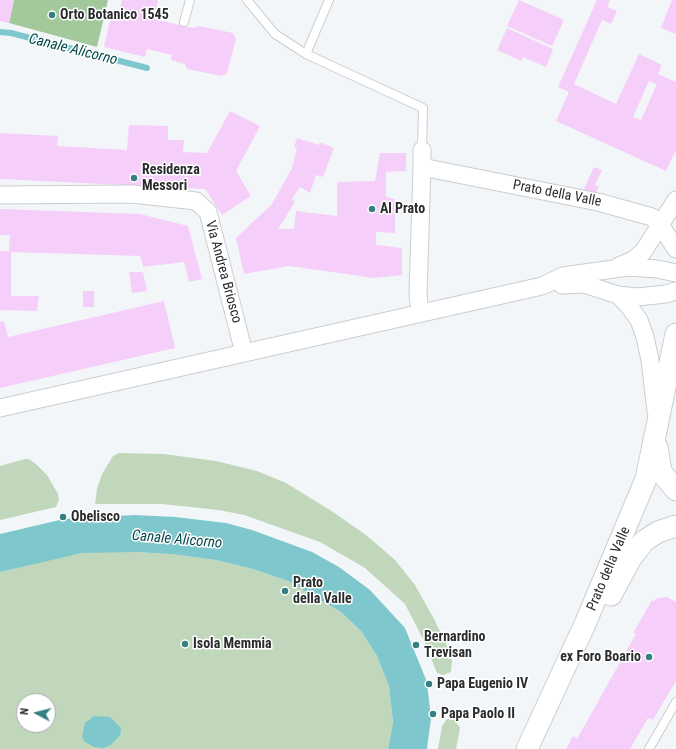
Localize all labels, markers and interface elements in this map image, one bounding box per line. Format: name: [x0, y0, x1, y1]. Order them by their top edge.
place label: Orto Botanico 1545: [60, 7, 169, 23]
marker: Orto Botanico 1545: [47, 10, 57, 20]
water label: Canale Alicorno: [27, 30, 119, 70]
place label: Residenza Messori: [142, 162, 200, 194]
marker: Residenza Messori: [129, 173, 139, 183]
street label: Prato della Valle: [511, 177, 603, 211]
place label: Al Prato: [380, 201, 425, 217]
marker: Al Prato: [367, 204, 377, 214]
street label: Via Andrea Briosco: [201, 219, 245, 325]
place label: Obelisco: [71, 509, 120, 525]
marker: Obelisco: [58, 512, 68, 522]
street label: Prato della Valle: [584, 524, 634, 614]
water label: Canale Alicorno: [131, 527, 223, 553]
place label: Prato della Valle: [293, 575, 352, 608]
marker: Prato della Valle: [280, 586, 290, 596]
place label: Bernardino Trevisan: [424, 629, 486, 662]
place label: Isola Memmia: [193, 636, 272, 652]
marker: Isola Memmia: [180, 639, 190, 649]
marker: Bernardino Trevisan: [411, 640, 421, 650]
place label: ex Foro Boario: [560, 649, 641, 665]
marker: ex Foro Boario: [644, 652, 654, 662]
place label: Papa Eugenio IV: [437, 676, 528, 692]
marker: Papa Eugenio IV: [424, 679, 434, 689]
north arrow: [16, 693, 56, 733]
place label: Papa Paolo II: [441, 706, 515, 722]
text: N: [18, 707, 31, 716]
marker: Papa Paolo II: [428, 709, 438, 719]

